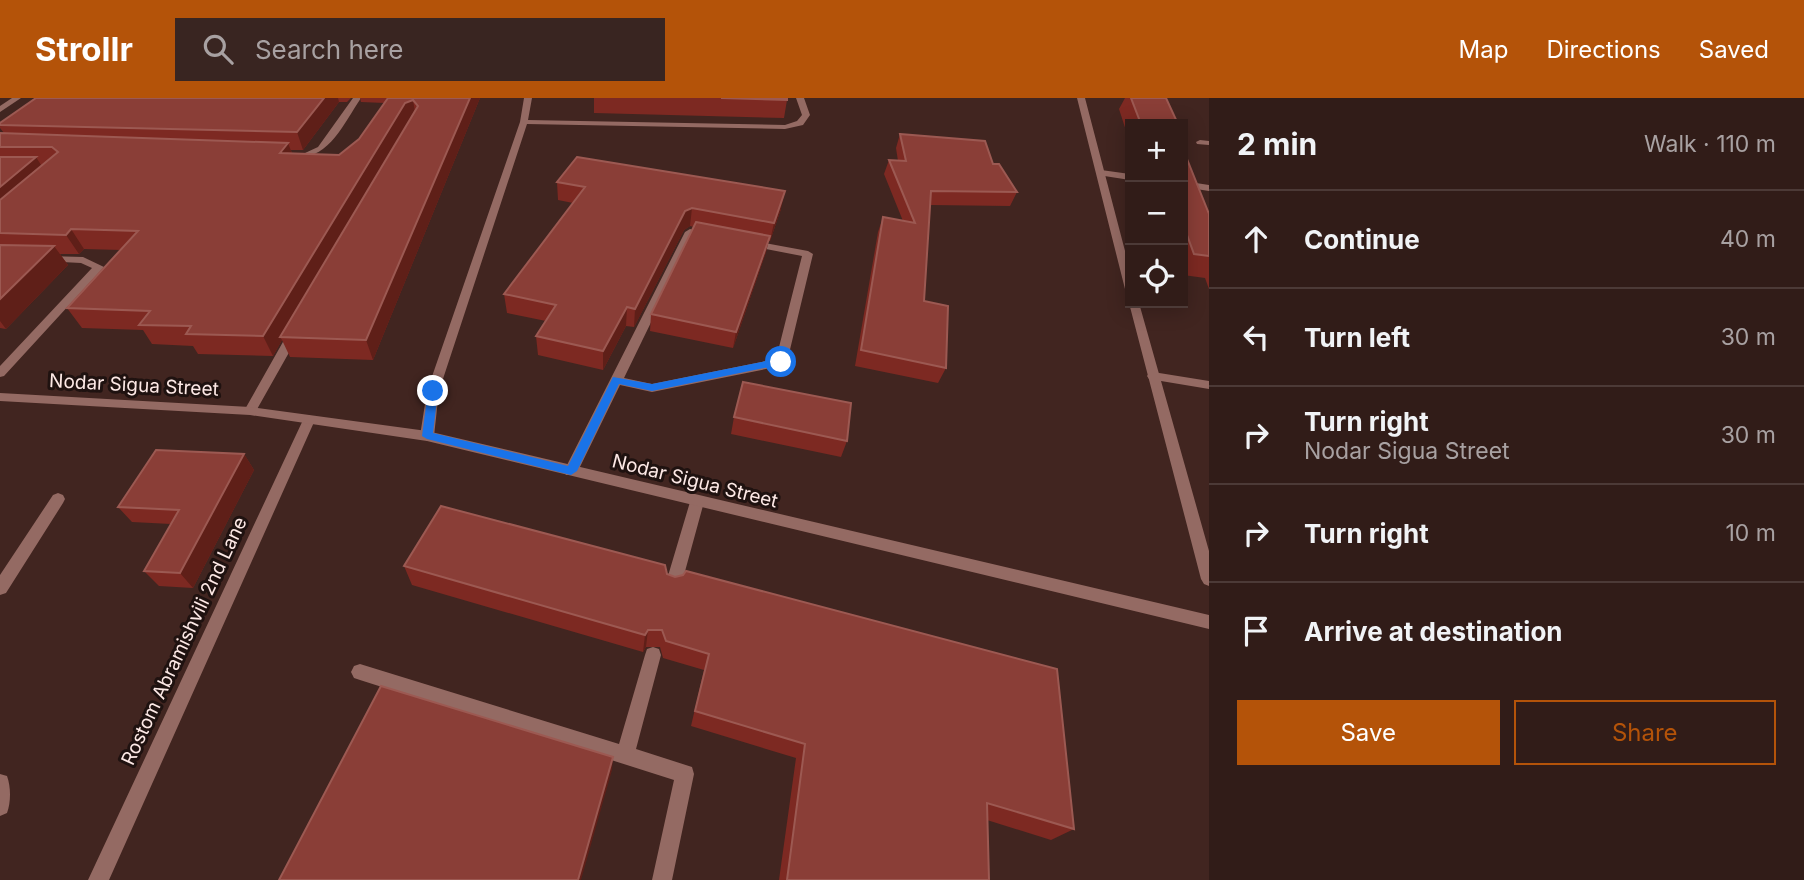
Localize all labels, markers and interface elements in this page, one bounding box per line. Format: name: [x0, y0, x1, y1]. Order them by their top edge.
search box: [175, 18, 665, 81]
text: Strollr: [35, 29, 133, 69]
icon: search: [199, 30, 237, 68]
text: Search here: [255, 34, 404, 65]
text: Map: [1459, 35, 1508, 64]
text: Directions: [1546, 35, 1661, 64]
text: Saved: [1699, 35, 1769, 64]
map controls: [1125, 119, 1188, 308]
button: +: [1125, 119, 1188, 182]
text: 2 min: [1237, 126, 1317, 162]
text: Walk · 110 m: [1644, 130, 1776, 158]
button: −: [1125, 182, 1188, 245]
icon: ahead: [1237, 220, 1275, 258]
text: Continue: [1304, 224, 1420, 255]
text: 40 m: [1720, 225, 1776, 253]
button: locate: [1125, 245, 1188, 308]
icon: left: [1237, 318, 1275, 356]
text: Turn left: [1304, 322, 1410, 353]
text: 30 m: [1721, 323, 1776, 351]
route start: [765, 346, 796, 377]
street label: Nodar Sigua Street: [49, 369, 219, 401]
route end: [417, 375, 448, 406]
text: Turn right: [1304, 406, 1429, 437]
icon: right: [1237, 416, 1275, 454]
text: 30 m: [1721, 421, 1776, 449]
text: Nodar Sigua Street: [1304, 437, 1510, 465]
street label: Nodar Sigua Street: [610, 449, 780, 513]
street label: Rostom Abramishvili 2nd Lane: [116, 513, 252, 769]
icon: right: [1237, 514, 1275, 552]
text: Turn right: [1304, 518, 1429, 549]
text: 10 m: [1726, 519, 1776, 547]
icon: arrive: [1237, 612, 1275, 650]
text: Arrive at destination: [1304, 616, 1563, 647]
button: Save: [1237, 700, 1500, 765]
button: Share: [1514, 700, 1776, 765]

